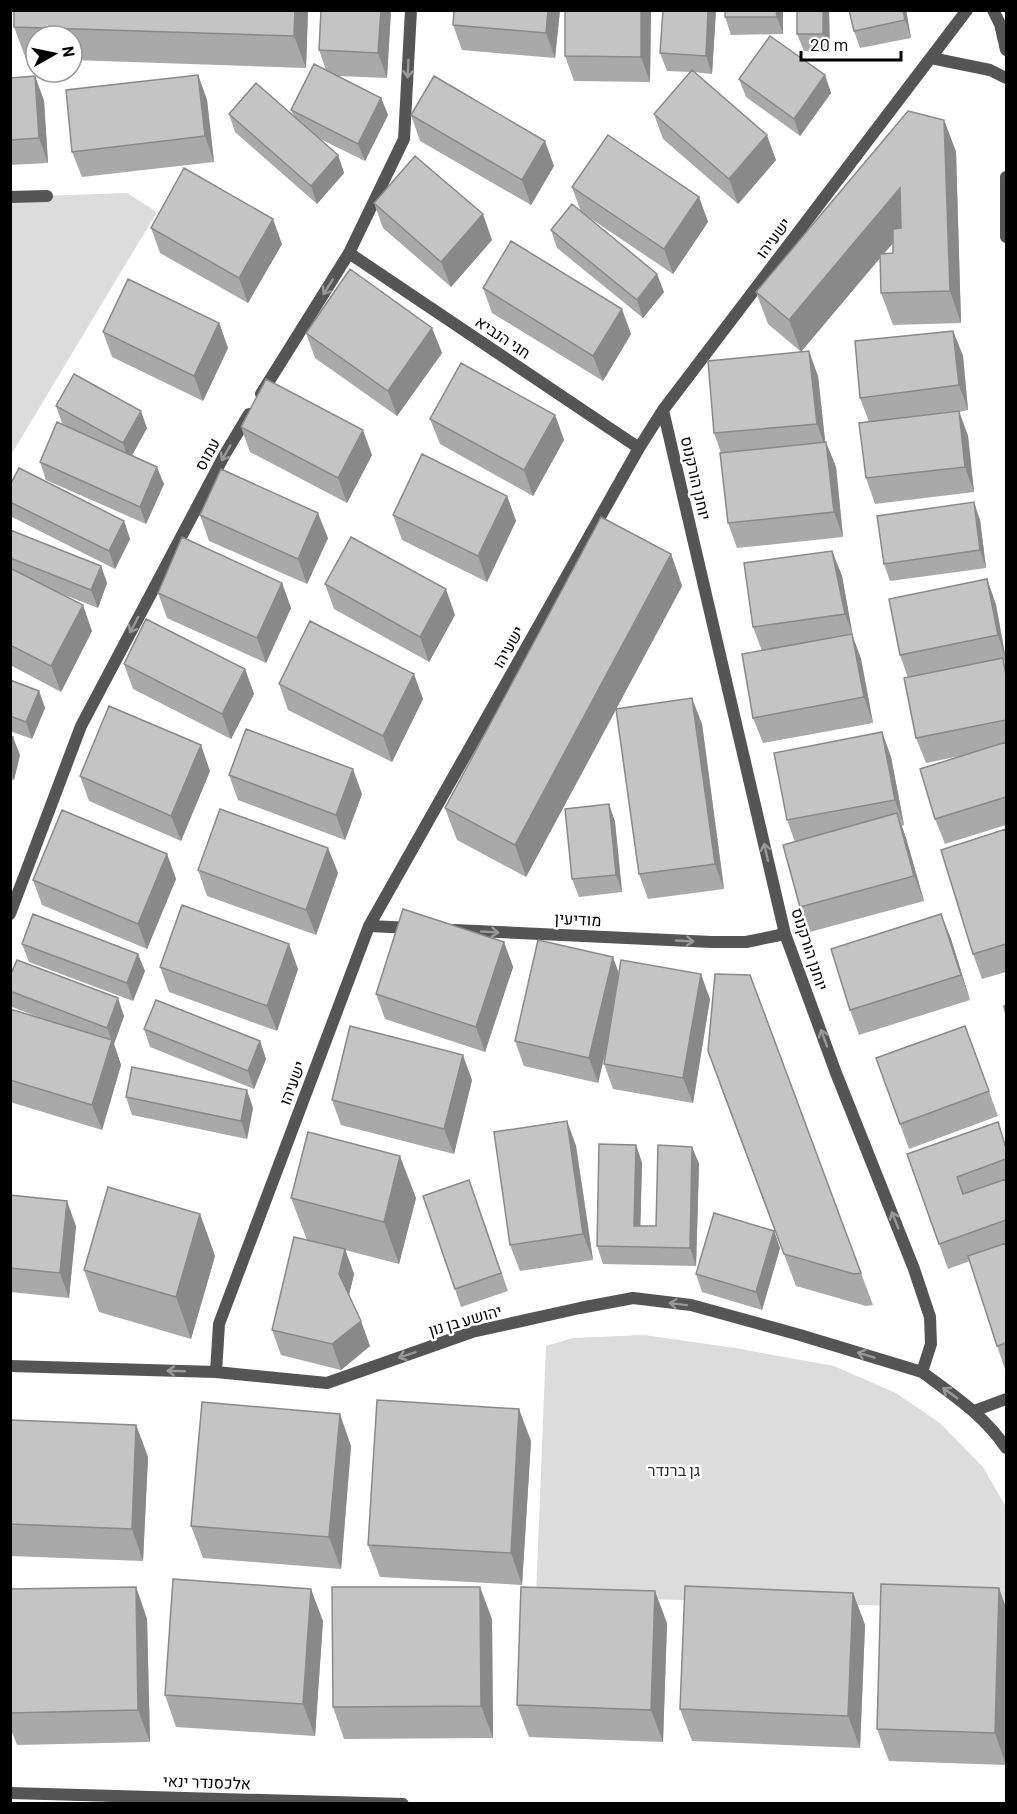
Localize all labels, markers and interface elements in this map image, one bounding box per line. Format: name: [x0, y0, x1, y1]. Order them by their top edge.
north arrow: [24, 24, 84, 84]
scale bar: [801, 24, 902, 62]
text: 20 m: [810, 33, 848, 55]
text: N: [59, 45, 80, 58]
one-way arrow: [403, 58, 414, 78]
street label: ישעיהו: [751, 214, 794, 262]
one-way arrow: [321, 278, 333, 295]
street label: חגי הנביא: [472, 311, 535, 362]
street label: עמוס: [190, 434, 223, 473]
street label: יוחנן הורקנוס: [678, 434, 715, 522]
one-way arrow: [219, 444, 231, 461]
one-way arrow: [128, 616, 140, 633]
street label: ישעיהו: [488, 622, 527, 671]
one-way arrow: [760, 843, 772, 862]
street label: יוחנן הורקנוס: [788, 905, 833, 992]
street label: מודיעין: [554, 908, 602, 929]
one-way arrow: [479, 926, 499, 937]
one-way arrow: [674, 936, 694, 947]
one-way arrow: [817, 1030, 828, 1048]
street label: ישעיהו: [274, 1058, 309, 1108]
one-way arrow: [888, 1211, 899, 1230]
one-way arrow: [669, 1298, 689, 1309]
street label: יהושע בן נון: [426, 1300, 504, 1339]
one-way arrow: [857, 1349, 876, 1360]
one-way arrow: [398, 1350, 417, 1361]
one-way arrow: [166, 1365, 186, 1377]
one-way arrow: [943, 1387, 959, 1399]
park label: גן ברנדר: [648, 1460, 700, 1479]
street label: אלכסנדר ינאי: [163, 1770, 251, 1793]

